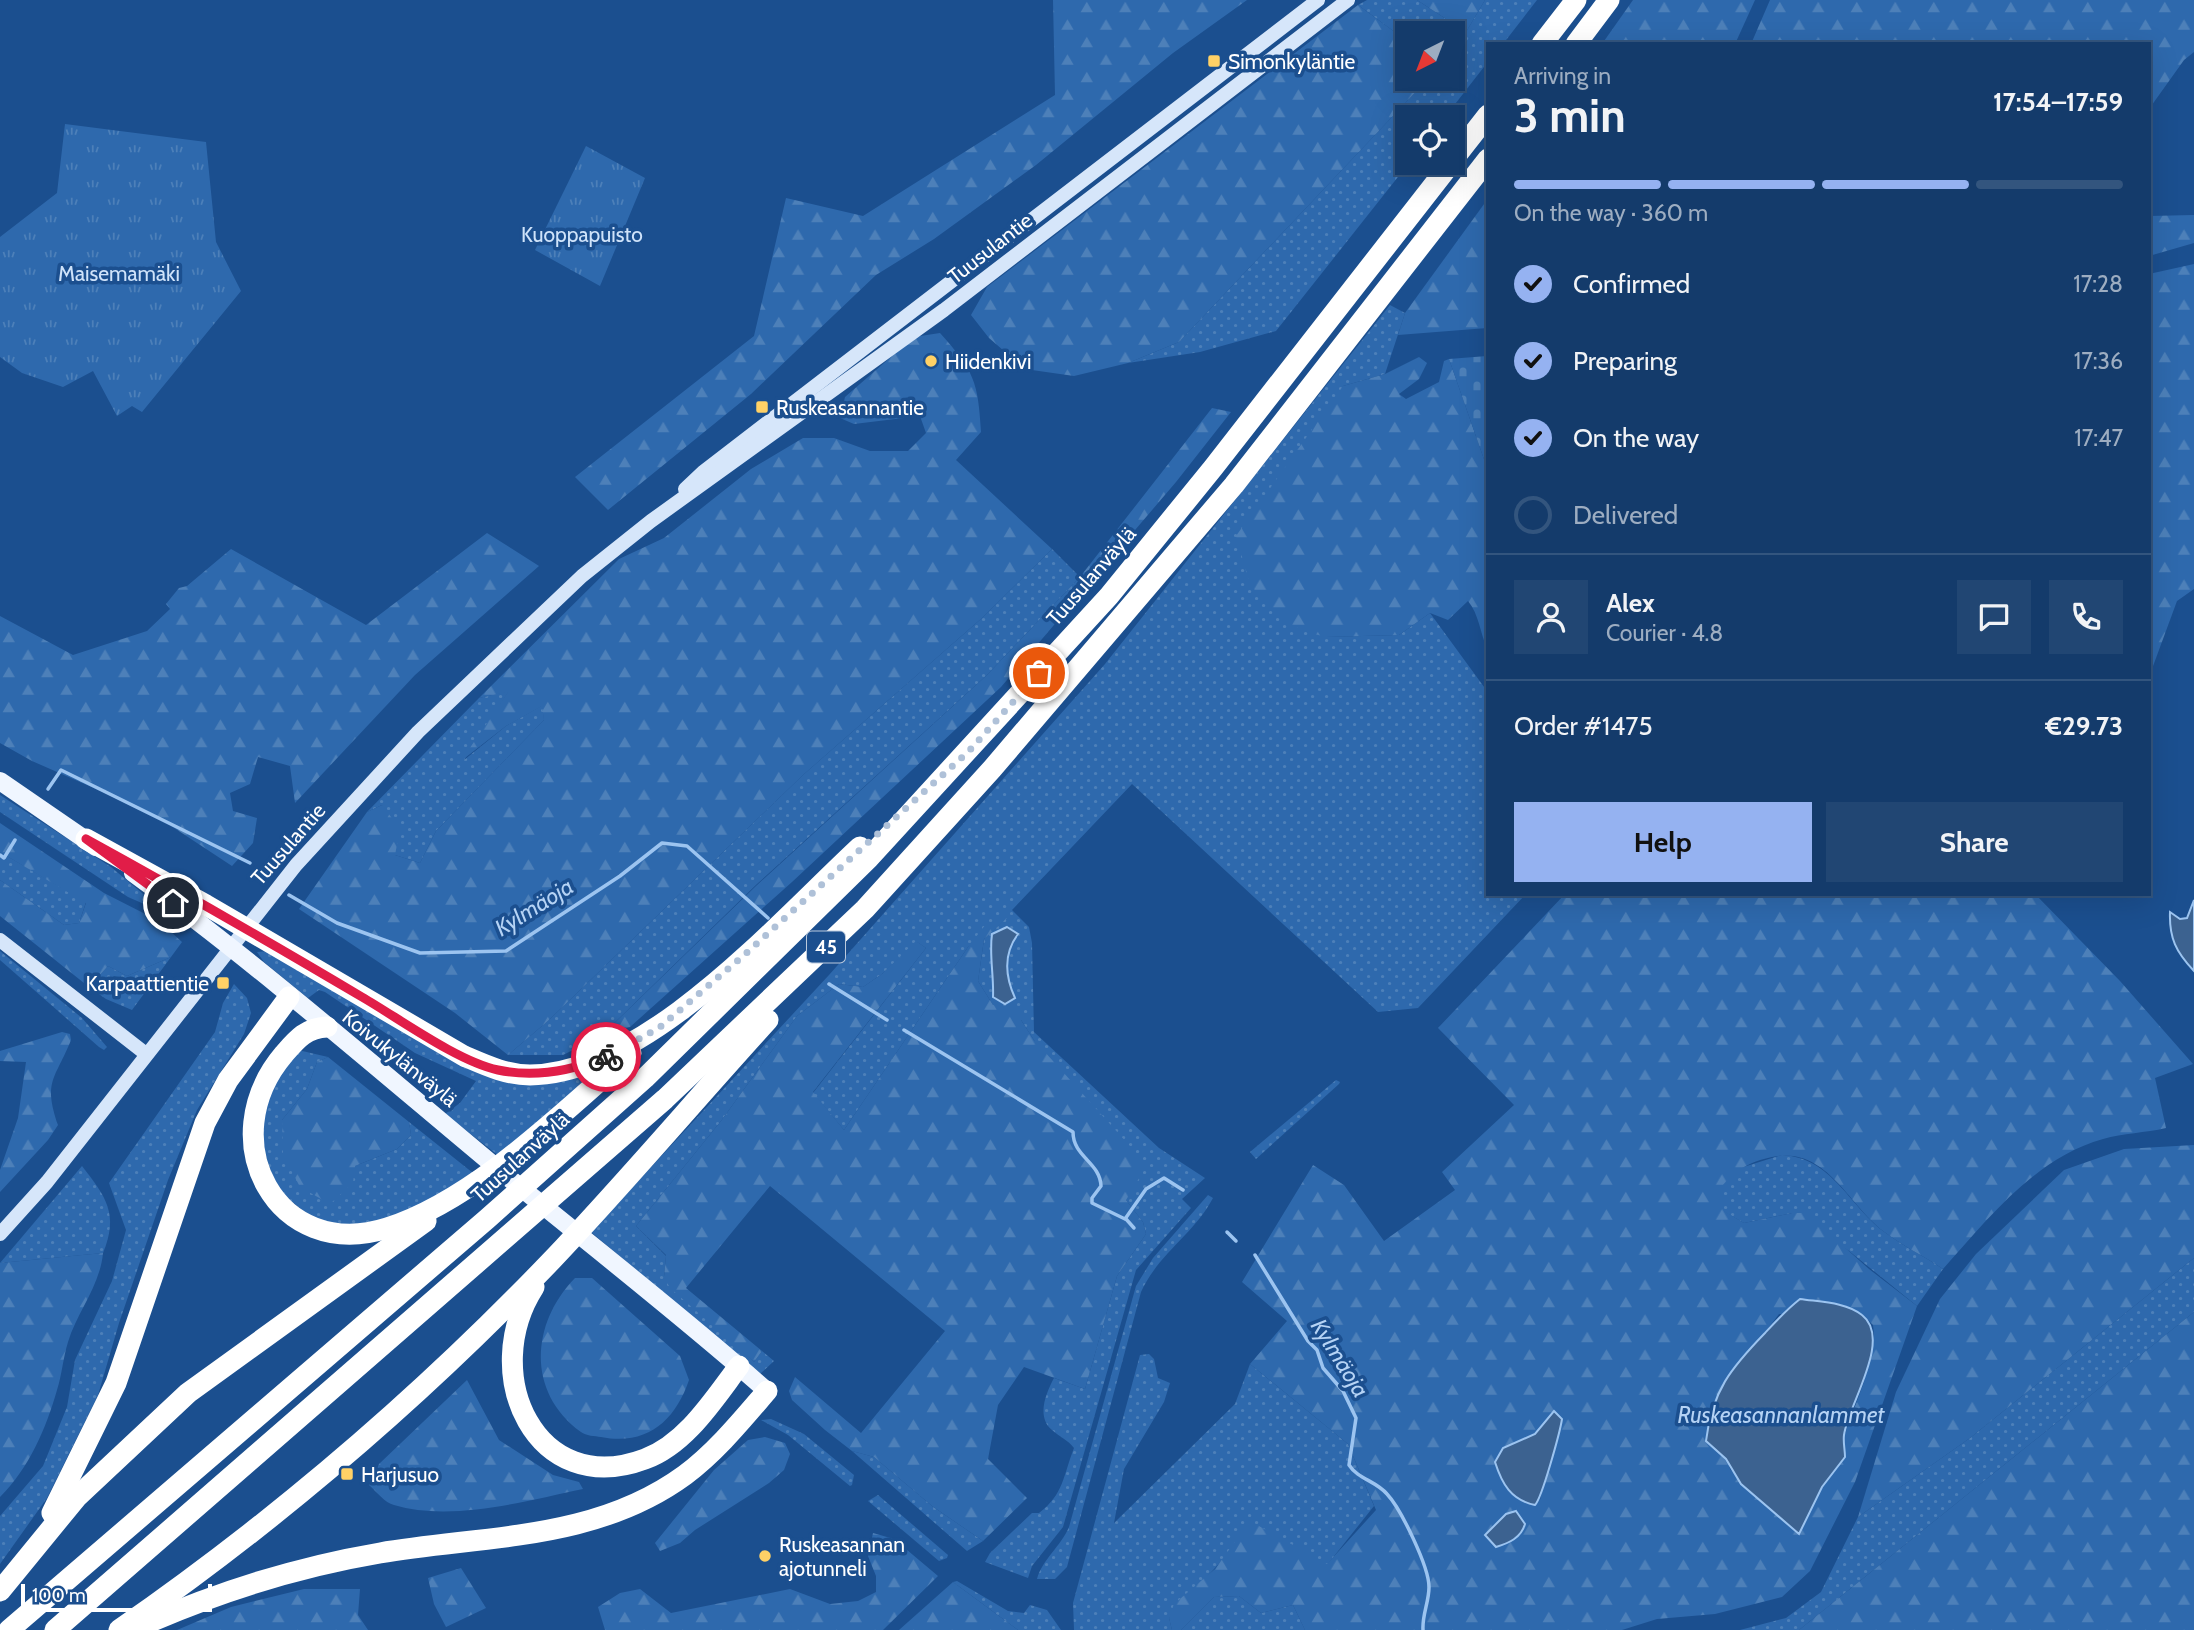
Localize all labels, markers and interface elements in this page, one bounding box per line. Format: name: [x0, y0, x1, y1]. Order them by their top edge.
north arrow: [1395, 21, 1465, 91]
map controls: [1395, 21, 1465, 175]
place label: Simonkyläntie: [1228, 49, 1355, 74]
marker: Simonkyläntie: [1206, 53, 1222, 69]
text: Arriving in: [1514, 62, 1611, 90]
text: 17:54–17:59: [1993, 86, 2123, 118]
text: 3 min: [1514, 88, 1626, 144]
button: locate: [1395, 105, 1465, 175]
text: On the way · 360 m: [1514, 199, 1708, 227]
street label: Tuusulantie: [943, 207, 1037, 289]
park label: Kuoppapuisto: [521, 222, 643, 247]
park label: Maisemamäki: [58, 261, 180, 286]
icon: check: [1514, 265, 1552, 303]
text: Confirmed: [1573, 268, 1690, 300]
text: 17:28: [2073, 270, 2123, 298]
icon: check: [1514, 342, 1552, 380]
text: Preparing: [1573, 345, 1677, 377]
text: 17:36: [2074, 347, 2123, 375]
place label: Hiidenkivi: [945, 349, 1031, 374]
marker: Hiidenkivi: [923, 353, 939, 369]
place label: Ruskeasannantie: [776, 395, 924, 420]
marker: Ruskeasannantie: [754, 399, 770, 415]
icon: check: [1514, 419, 1552, 457]
text: On the way: [1573, 422, 1699, 454]
text: 17:47: [2074, 424, 2123, 452]
text: Delivered: [1573, 499, 1678, 531]
street label: Tuusulanväylä: [1041, 521, 1141, 631]
button: person: [1514, 580, 1588, 654]
button: chat: [1957, 580, 2031, 654]
button: phone: [2049, 580, 2123, 654]
text: Alex: [1606, 587, 1655, 619]
text: Courier · 4.8: [1606, 619, 1723, 647]
pin: [1009, 643, 1069, 703]
icon: bag: [1020, 654, 1058, 692]
text: Order #1475: [1514, 710, 1652, 742]
text: €29.73: [2045, 710, 2123, 742]
street label: Tuusulantie: [246, 798, 330, 890]
button: Help: [1514, 802, 1812, 882]
button: Share: [1826, 802, 2123, 882]
water label: Kylmäoja: [489, 872, 579, 942]
pin: [143, 873, 203, 933]
icon: home: [154, 884, 192, 922]
road number: 45: [807, 931, 845, 962]
place label: Karpaattientie: [86, 971, 209, 996]
marker: Karpaattientie: [215, 975, 231, 991]
street label: Koivukylänväylä: [338, 1004, 462, 1112]
courier: [571, 1022, 641, 1092]
icon: bike: [587, 1038, 625, 1076]
street label: Tuusulanväylä: [466, 1107, 574, 1207]
water label: Kylmäoja: [1305, 1313, 1375, 1403]
water label: Ruskeasannanlammet: [1678, 1401, 1886, 1429]
place label: Harjusuo: [361, 1462, 439, 1488]
marker: Harjusuo: [339, 1466, 355, 1482]
place label: Ruskeasannan ajotunneli: [779, 1532, 905, 1582]
marker: Ruskeasannan ajotunneli: [757, 1548, 773, 1564]
scale bar: [21, 1581, 212, 1613]
text: 100 m: [32, 1584, 86, 1607]

